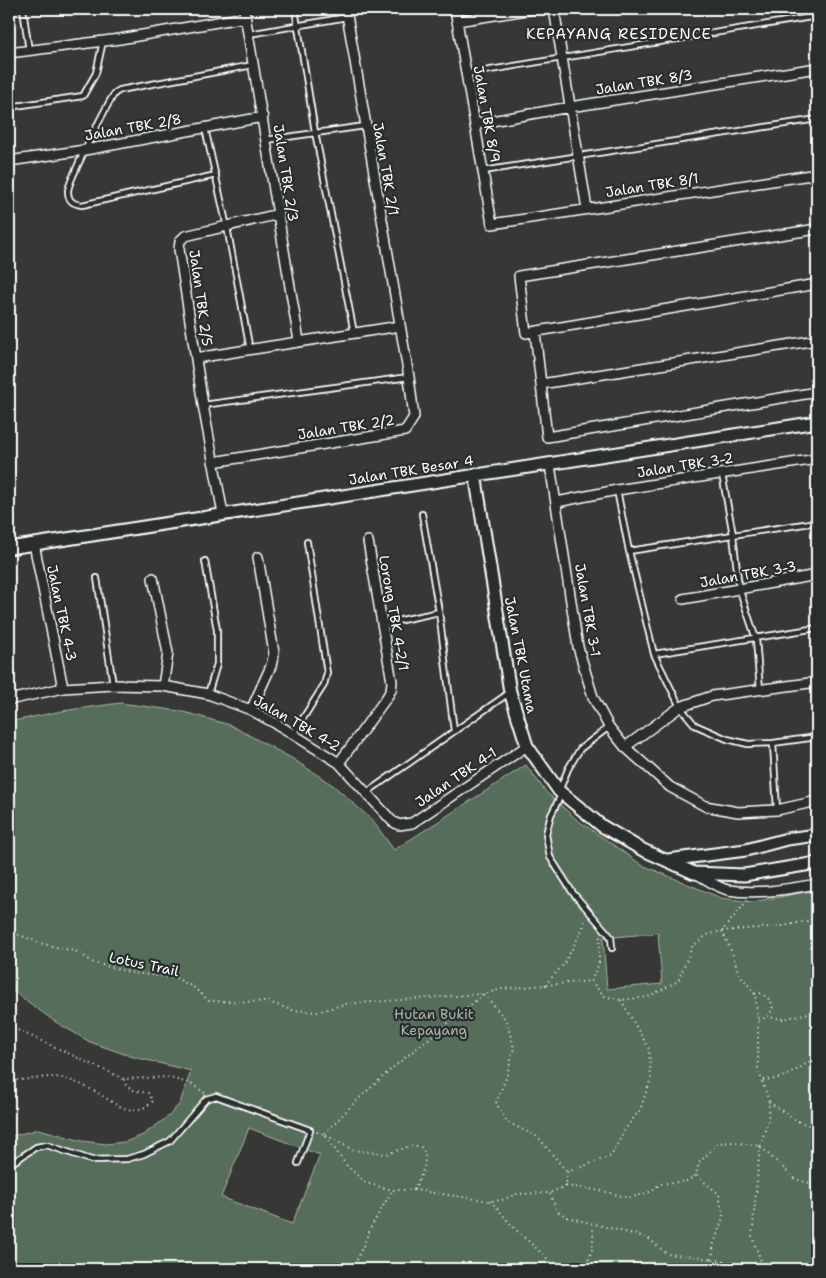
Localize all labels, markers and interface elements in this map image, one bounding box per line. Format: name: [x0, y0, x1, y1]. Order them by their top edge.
district label: KEPAYANG RESIDENCE: [526, 24, 712, 44]
street label: Jalan TBK 8/9: [470, 64, 504, 164]
street label: Jalan TBK 8/3: [594, 65, 694, 99]
street label: Jalan TBK 2/8: [83, 110, 183, 144]
street label: Jalan TBK 2/1: [369, 121, 403, 217]
street label: Jalan TBK 2/3: [269, 123, 303, 223]
street label: Jalan TBK 8/1: [604, 169, 700, 201]
street label: Jalan TBK 2/5: [185, 249, 217, 347]
street label: Jalan TBK 2/2: [296, 410, 396, 444]
street label: Jalan TBK 3-2: [635, 448, 735, 482]
street label: Jalan TBK Besar 4: [347, 451, 475, 489]
street label: Lorong TBK 4-2/1: [375, 554, 413, 672]
street label: Jalan TBK 3-3: [698, 557, 798, 591]
street label: Jalan TBK 3-1: [571, 562, 605, 658]
street label: Jalan TBK 4-3: [43, 563, 81, 663]
street label: Jalan TBK Utama: [501, 595, 541, 715]
street label: Jalan TBK 4-2: [250, 691, 344, 755]
street label: Jalan TBK 4-1: [412, 743, 500, 811]
street label: Lotus Trail: [107, 948, 181, 980]
park label: Hutan Bukit Kepayang: [394, 1005, 474, 1039]

